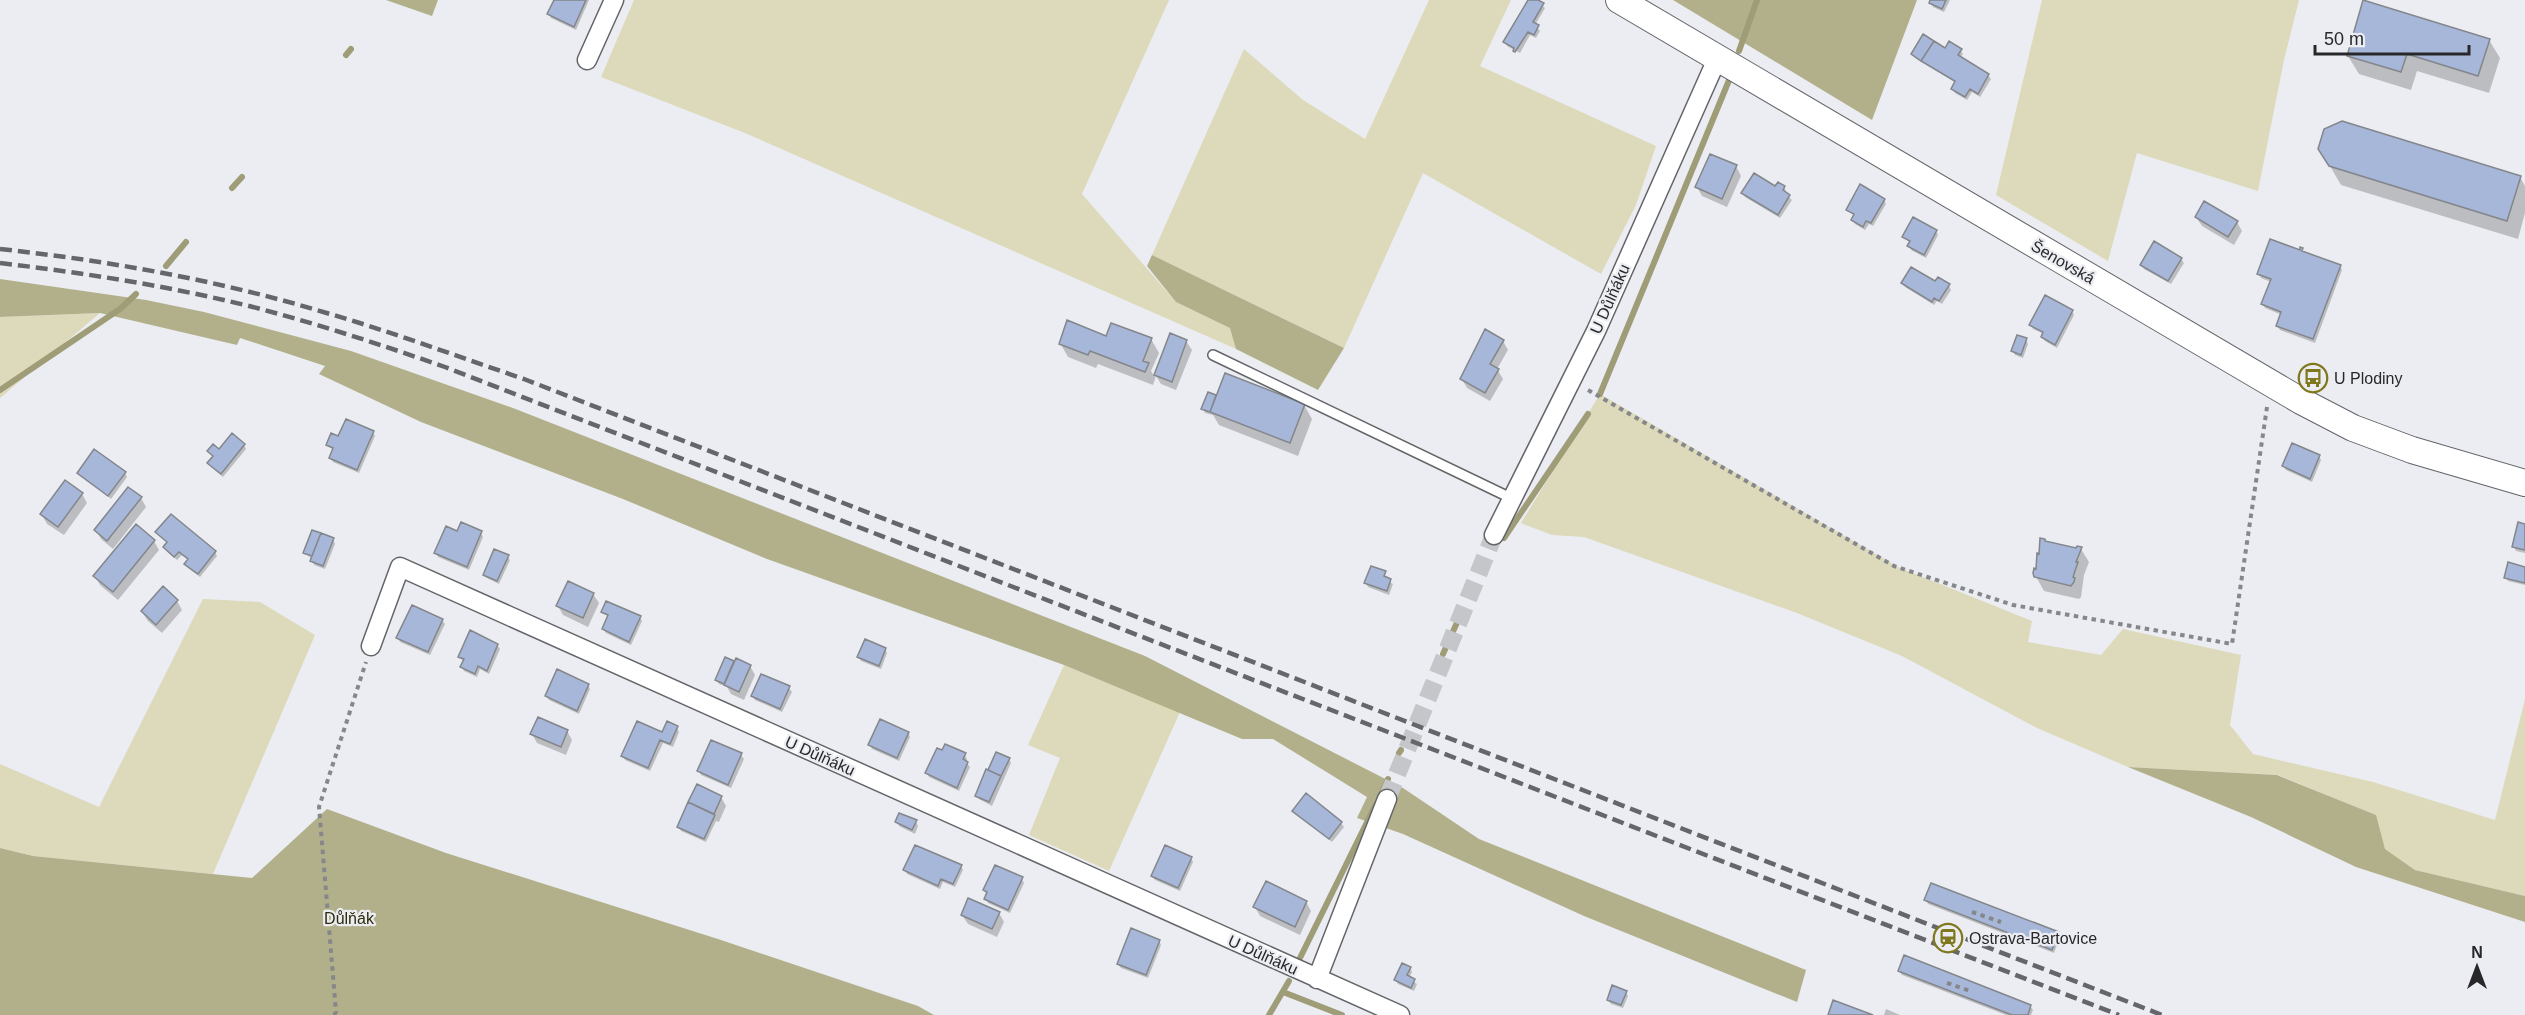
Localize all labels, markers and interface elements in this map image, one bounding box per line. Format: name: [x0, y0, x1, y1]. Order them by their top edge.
scale bar: [2315, 18, 2470, 56]
text: 50 m: [2324, 29, 2364, 49]
street label: Šenovská: [2028, 236, 2098, 287]
street label: U Důlňáku: [1587, 261, 1633, 337]
bus stop icon: U Plodiny: [2297, 362, 2329, 394]
place label: U Plodiny: [2334, 370, 2402, 387]
street label: U Důlňáku: [782, 733, 858, 779]
park label: Důlňák: [324, 910, 375, 927]
station icon: Ostrava-Bartovice: [1932, 922, 1964, 954]
place label: Ostrava-Bartovice: [1969, 930, 2097, 947]
street label: U Důlňáku: [1225, 932, 1301, 978]
north arrow: [2447, 937, 2507, 997]
text: N: [2471, 944, 2483, 961]

